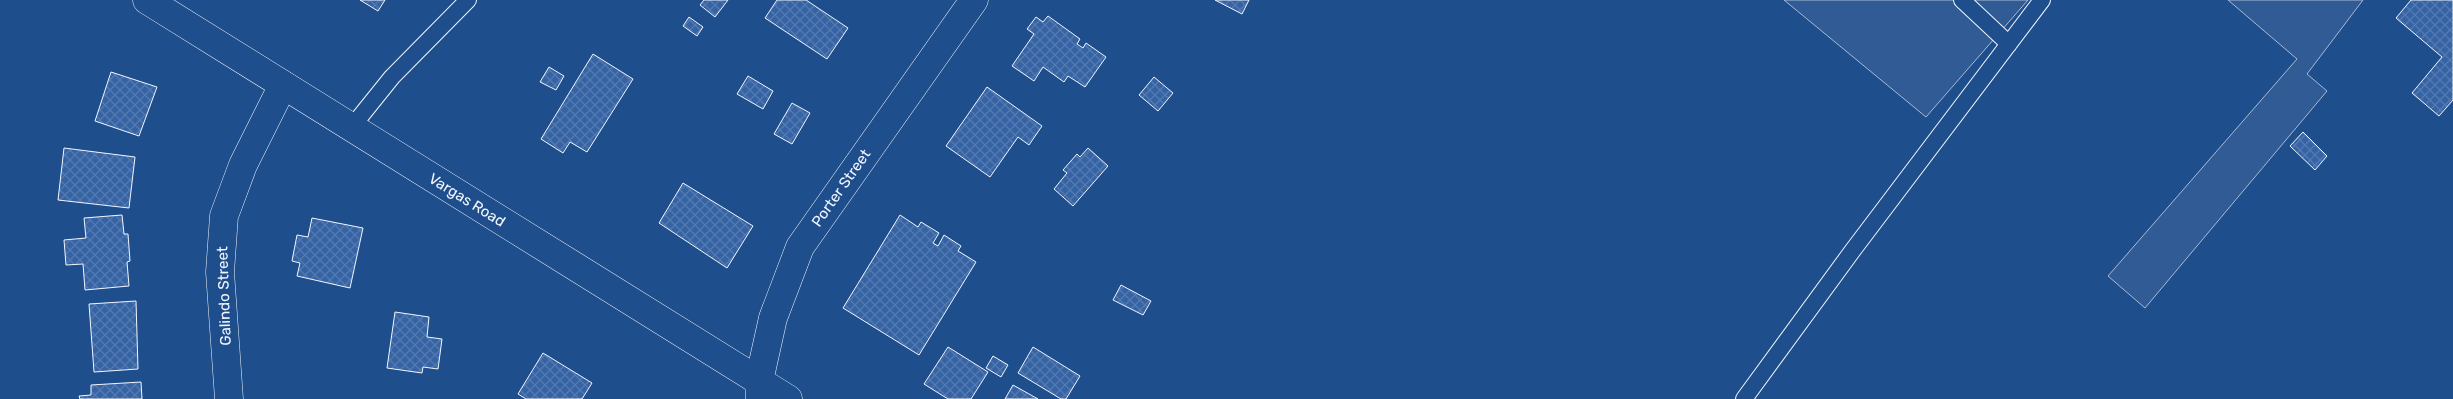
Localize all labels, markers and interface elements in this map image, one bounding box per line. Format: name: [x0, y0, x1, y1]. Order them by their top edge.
street label: Porter Street: [808, 146, 874, 230]
street label: Vargas Road: [425, 169, 509, 231]
street label: Galindo Street: [213, 246, 235, 346]

